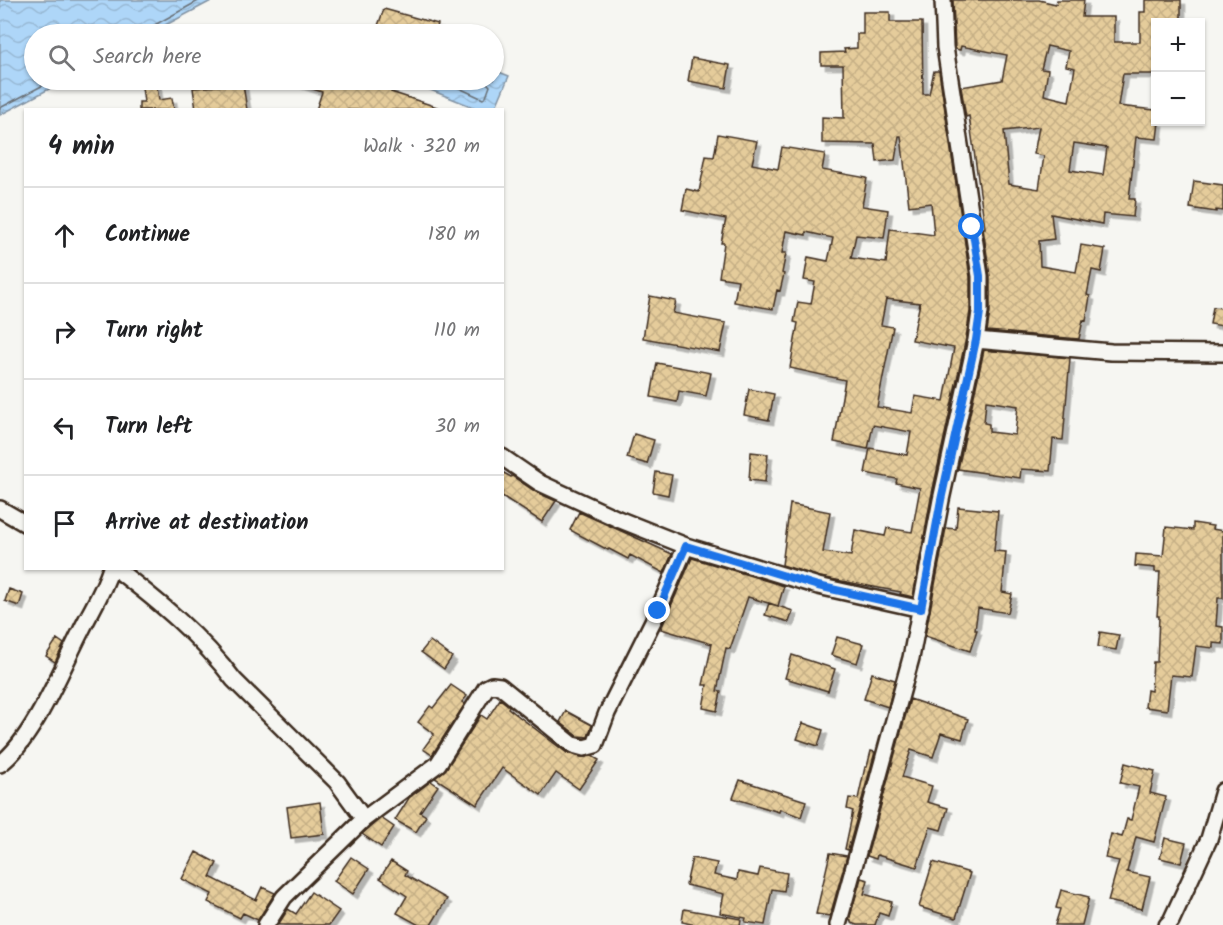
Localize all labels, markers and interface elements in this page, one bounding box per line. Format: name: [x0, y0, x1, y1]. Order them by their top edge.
map controls: [1151, 18, 1205, 126]
button: +: [1151, 18, 1205, 72]
search box: [24, 24, 504, 90]
text: Search here: [93, 40, 201, 75]
icon: search: [45, 41, 78, 74]
button: −: [1151, 72, 1205, 126]
text: 4 min: [48, 126, 115, 168]
text: Walk · 320 m: [363, 131, 480, 163]
route start: [958, 213, 984, 239]
text: Continue: [105, 218, 190, 253]
icon: ahead: [48, 219, 81, 252]
text: 180 m: [428, 219, 480, 251]
text: Turn right: [105, 314, 203, 349]
icon: right: [48, 315, 81, 348]
text: 110 m: [434, 315, 480, 347]
text: Turn left: [105, 410, 192, 445]
icon: left: [48, 411, 81, 444]
text: 30 m: [435, 411, 480, 443]
text: Arrive at destination: [105, 506, 308, 541]
icon: arrive: [48, 507, 81, 540]
route end: [644, 597, 670, 623]

